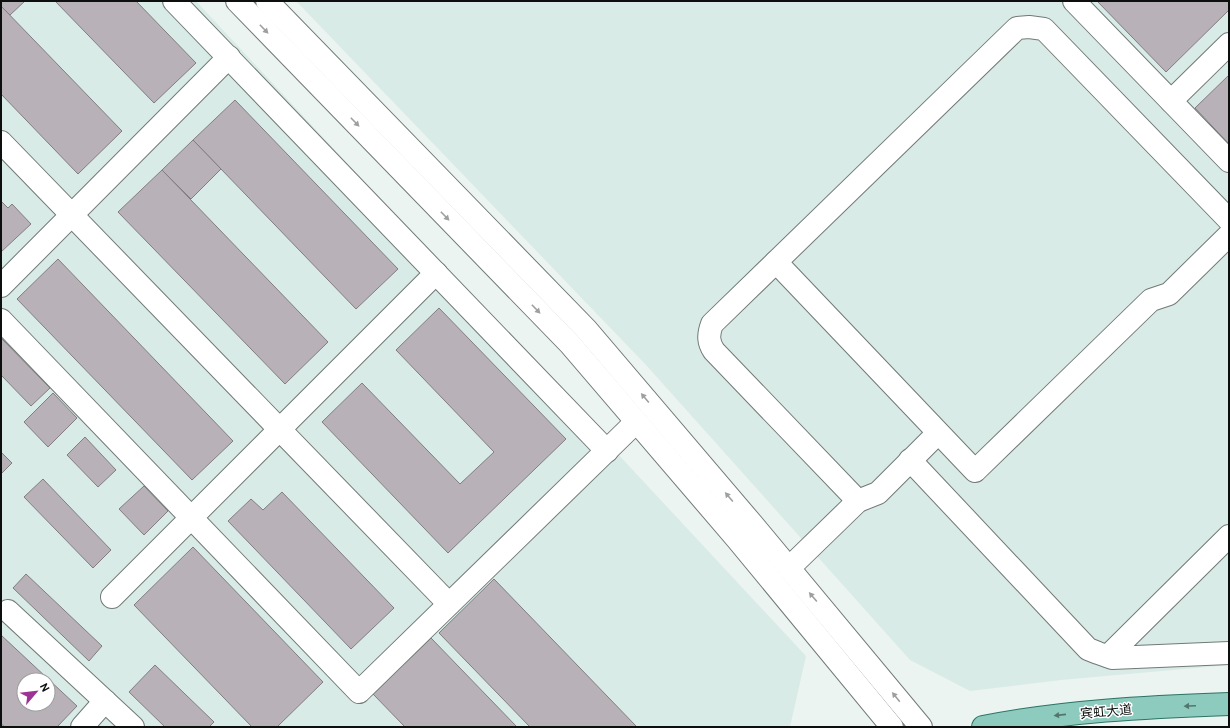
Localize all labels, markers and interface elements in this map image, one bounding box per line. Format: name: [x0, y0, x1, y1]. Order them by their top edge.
one-way arrow: [259, 24, 269, 34]
one-way arrow: [350, 117, 359, 127]
one-way arrow: [440, 211, 450, 221]
one-way arrow: [531, 304, 540, 314]
one-way arrow: [640, 393, 649, 404]
one-way arrow: [725, 492, 734, 503]
one-way arrow: [808, 591, 817, 602]
north arrow: [16, 672, 56, 712]
text: N: [36, 681, 52, 695]
one-way arrow: [891, 691, 900, 702]
street label: 宾虹大道: [1079, 702, 1133, 723]
one-way arrow: [1183, 703, 1196, 709]
one-way arrow: [1054, 712, 1066, 719]

